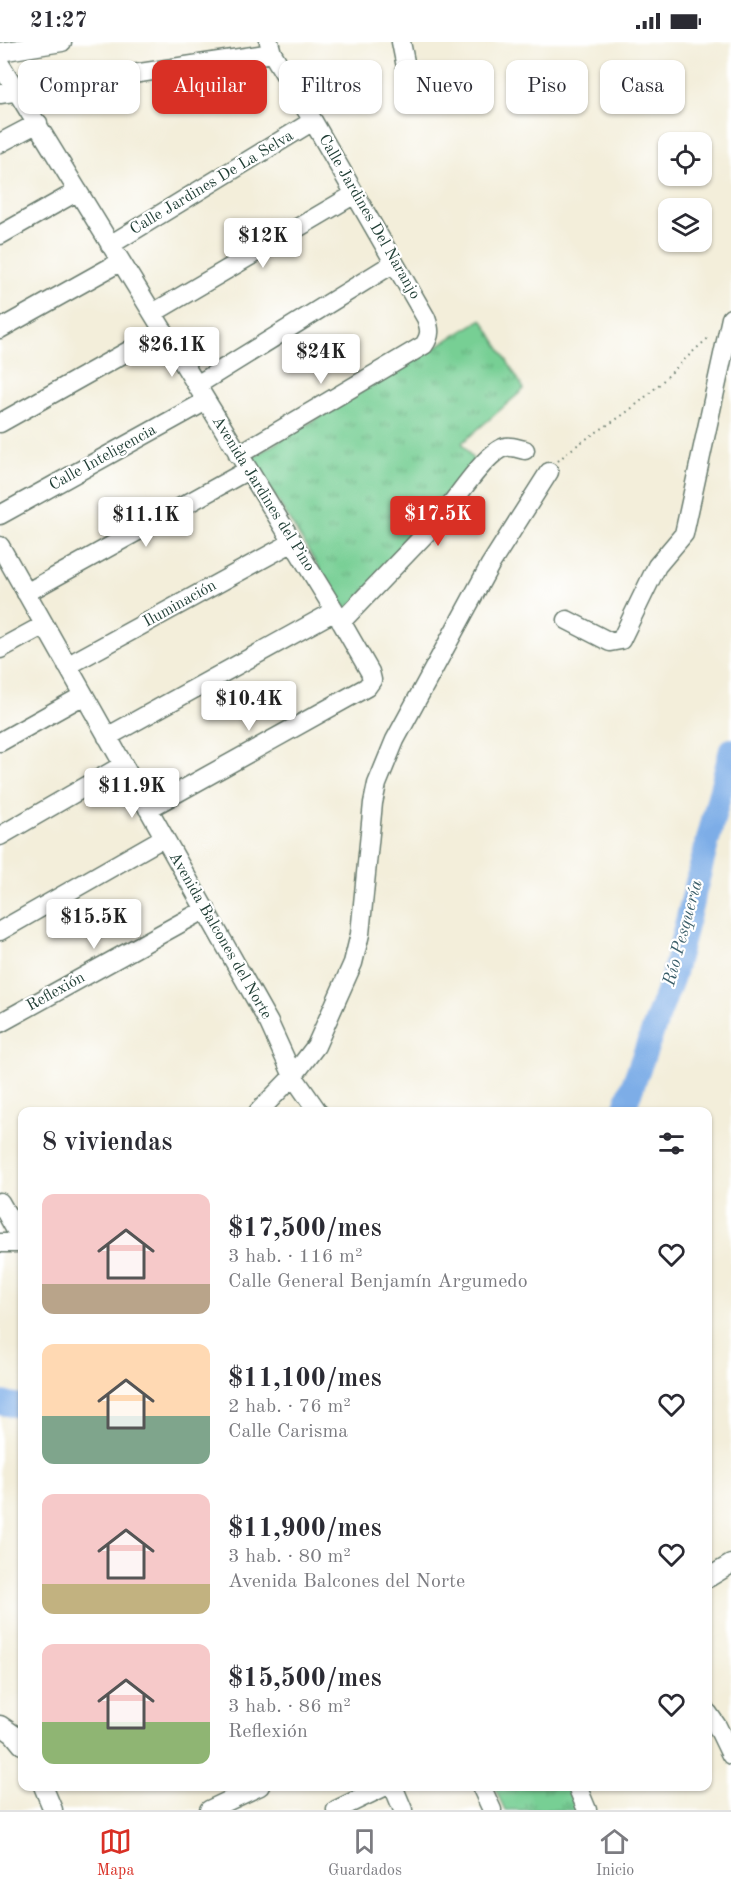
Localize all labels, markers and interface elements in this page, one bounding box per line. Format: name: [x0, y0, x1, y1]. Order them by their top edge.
text: 21:27: [30, 10, 87, 32]
chip: Comprar: [18, 60, 140, 114]
chip: Alquilar: [152, 60, 267, 114]
chip: Filtros: [279, 60, 382, 114]
chip: Nuevo: [394, 60, 494, 114]
chip: Piso: [506, 60, 588, 114]
chip: Casa: [600, 60, 685, 114]
street label: Calle Jardines De La Selva: [128, 128, 296, 238]
street label: Calle Jardines Del Naranjo: [315, 132, 423, 302]
map controls: [658, 132, 712, 252]
button: locate: [658, 132, 712, 186]
button: layers: [658, 198, 712, 252]
pin: $12K: [227, 218, 299, 269]
text: $12K: [238, 227, 288, 247]
pin: $26.1K: [123, 327, 221, 378]
pin: $24K: [285, 334, 357, 385]
text: $26.1K: [138, 336, 206, 356]
text: $24K: [296, 343, 346, 363]
street label: Avenida Jardines del Pino: [209, 414, 317, 574]
street label: Calle Inteligencia: [47, 422, 159, 494]
pin: $17.5K: [389, 496, 487, 547]
pin: $11.1K: [97, 497, 195, 548]
text: $17.5K: [404, 505, 472, 525]
text: $11.1K: [112, 506, 180, 526]
street label: Iluminación: [141, 577, 219, 631]
pin: $10.4K: [200, 681, 298, 732]
text: $10.4K: [215, 690, 283, 710]
pin: $11.9K: [83, 768, 181, 819]
text: $11.9K: [98, 777, 166, 797]
street label: Avenida Balcones del Norte: [166, 850, 274, 1022]
water label: Río Pesquería: [660, 878, 706, 989]
pin: $15.5K: [45, 899, 143, 950]
text: $15.5K: [60, 908, 128, 928]
street label: Reflexión: [24, 969, 88, 1014]
icon: filters: [655, 1127, 688, 1160]
text: 8 viviendas: [42, 1130, 172, 1156]
text: $17,500/mes: [228, 1216, 382, 1242]
icon: home: [90, 1218, 162, 1290]
icon: heart: [655, 1238, 688, 1271]
text: 3 hab. · 116 m²: [228, 1247, 362, 1267]
text: Calle General Benjamín Argumedo: [228, 1272, 528, 1292]
text: $11,100/mes: [228, 1366, 382, 1392]
icon: home: [90, 1368, 162, 1440]
icon: heart: [655, 1388, 688, 1421]
text: 2 hab. · 76 m²: [228, 1397, 351, 1417]
text: Calle Carisma: [228, 1422, 348, 1442]
text: $11,900/mes: [228, 1516, 382, 1542]
icon: home: [90, 1518, 162, 1590]
icon: heart: [655, 1538, 688, 1571]
text: 3 hab. · 80 m²: [228, 1547, 351, 1567]
text: Avenida Balcones del Norte: [228, 1572, 465, 1592]
text: $15,500/mes: [228, 1666, 382, 1692]
icon: home: [90, 1668, 162, 1740]
icon: heart: [655, 1688, 688, 1721]
text: 3 hab. · 86 m²: [228, 1697, 351, 1717]
text: Reflexión: [228, 1722, 308, 1742]
tab: Mapa: [97, 1825, 134, 1881]
tab: Guardados: [328, 1825, 402, 1881]
tab: Inicio: [596, 1825, 634, 1881]

